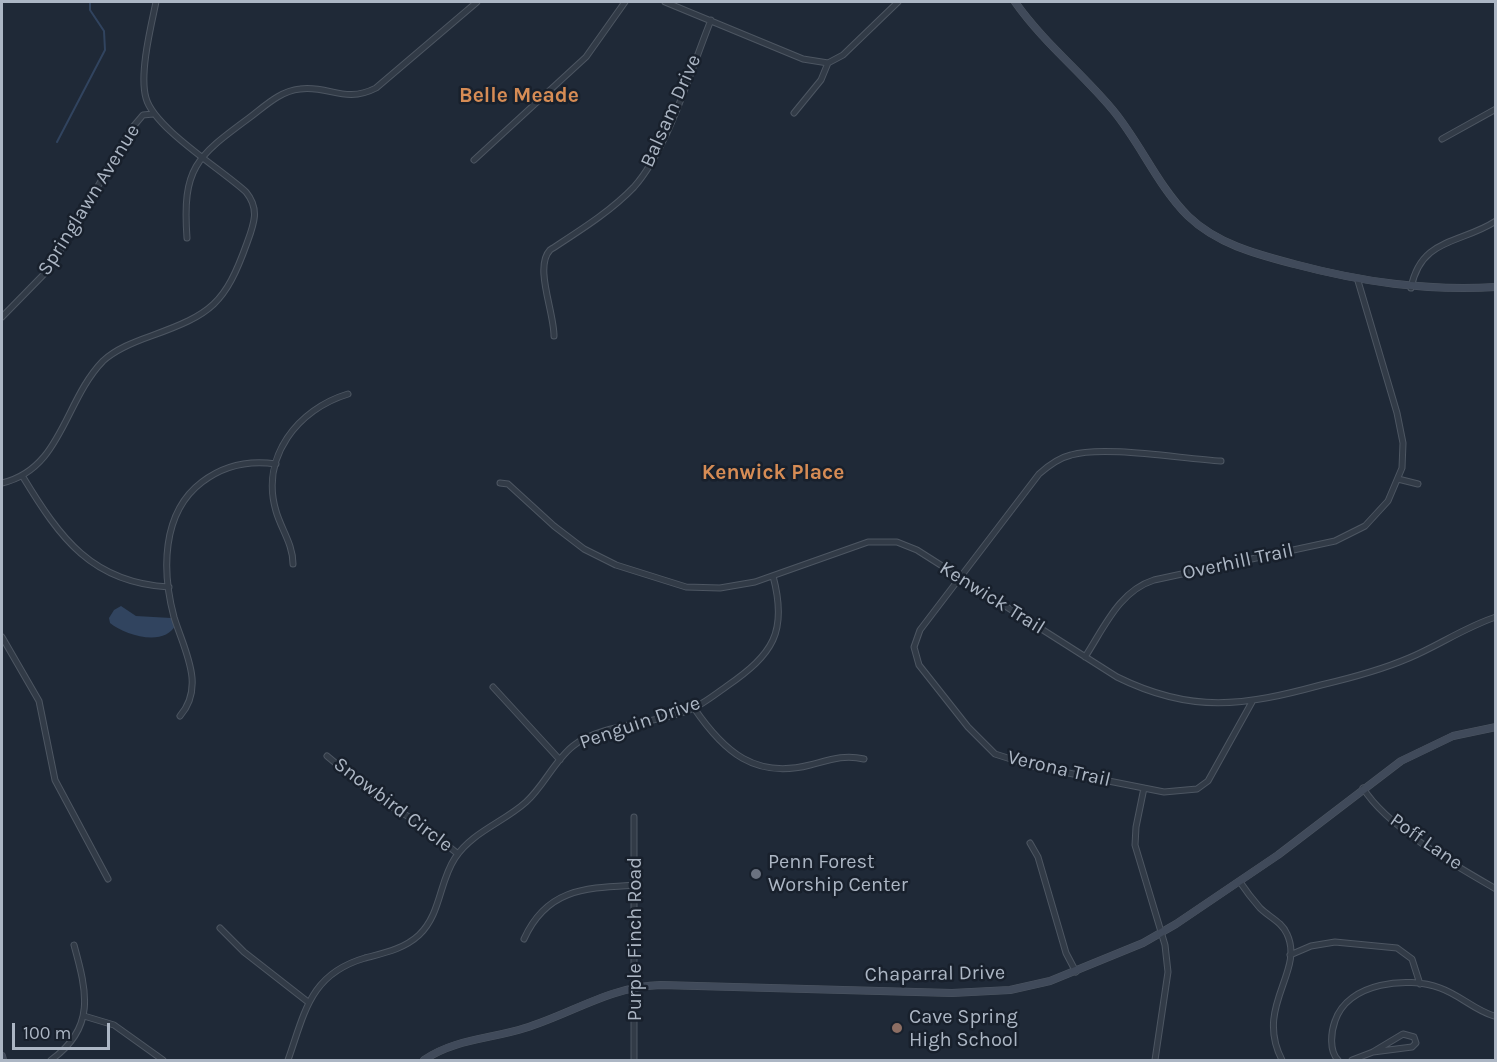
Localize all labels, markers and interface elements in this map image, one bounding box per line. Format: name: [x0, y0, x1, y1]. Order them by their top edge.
street label: Balsam Drive: [635, 51, 707, 171]
district label: Belle Meade: [459, 83, 579, 109]
street label: Springlawn Avenue: [33, 120, 145, 280]
district label: Kenwick Place: [702, 460, 844, 486]
street label: Overhill Trail: [1180, 539, 1296, 585]
street label: Kenwick Trail: [935, 556, 1049, 640]
street label: Penguin Drive: [576, 691, 704, 755]
street label: Verona Trail: [1005, 745, 1113, 793]
street label: Snowbird Circle: [329, 752, 457, 858]
street label: Poff Lane: [1385, 808, 1467, 876]
place label: Penn Forest Worship Center: [768, 850, 908, 897]
street label: Purple Finch Road: [623, 857, 647, 1021]
marker: Penn Forest Worship Center: [749, 867, 763, 881]
street label: Chaparral Drive: [865, 961, 1005, 987]
place label: Cave Spring High School: [909, 1005, 1018, 1052]
scale bar: [15, 1011, 112, 1049]
marker: Cave Spring High School: [890, 1021, 904, 1035]
text: 100 m: [23, 1022, 71, 1044]

